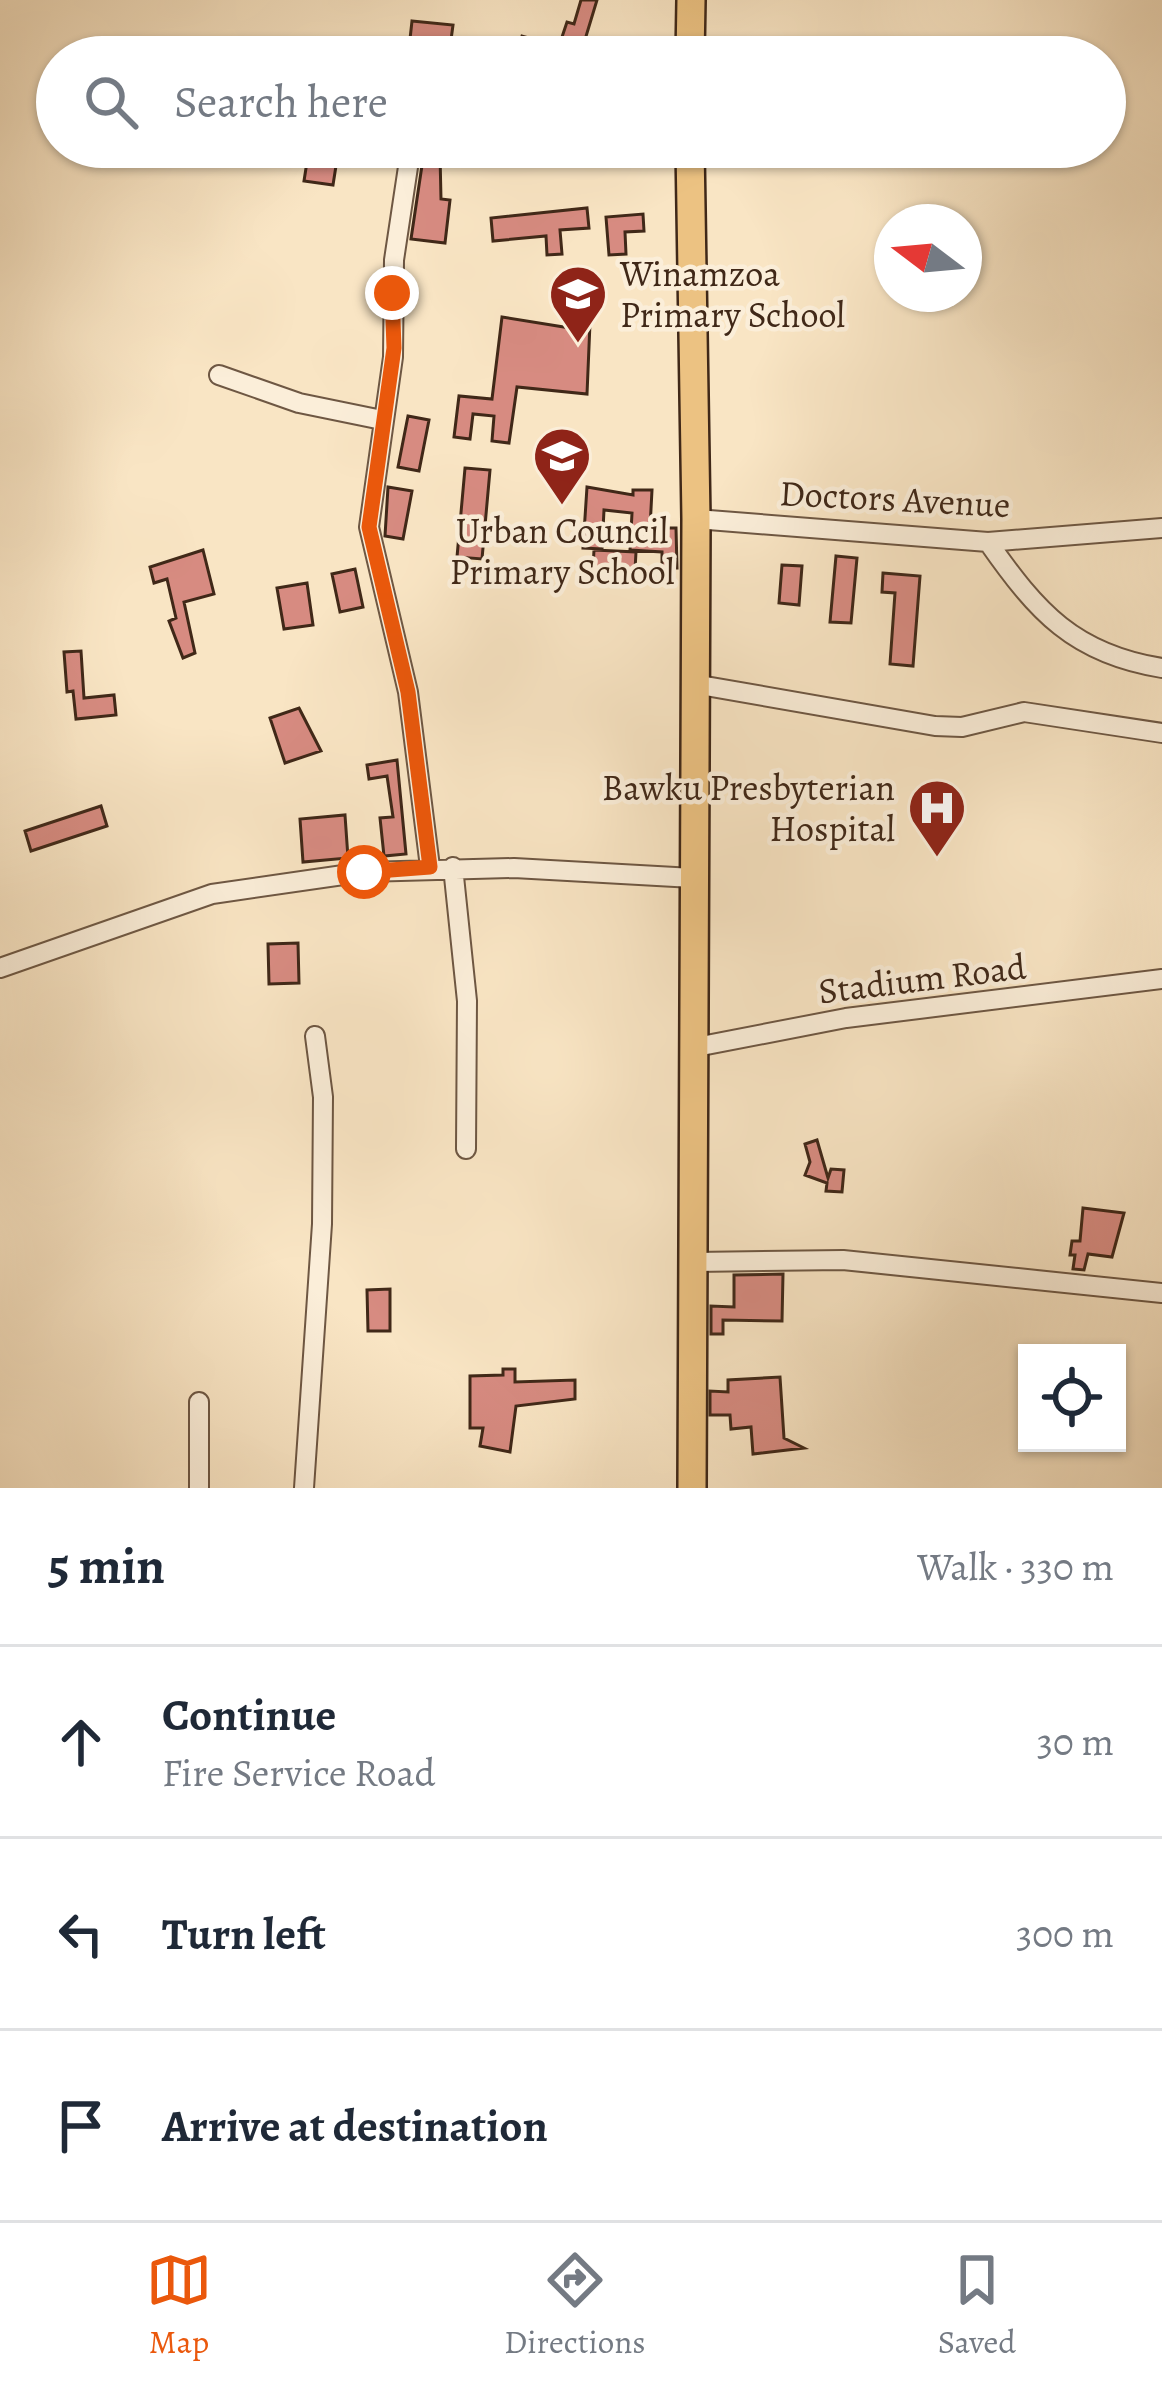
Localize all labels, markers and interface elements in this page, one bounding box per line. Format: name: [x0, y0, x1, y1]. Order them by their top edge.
search box: [36, 36, 1126, 168]
icon: search: [78, 69, 144, 135]
text: Search here: [174, 71, 388, 133]
north arrow: [874, 204, 982, 312]
place label: Winamzoa Primary School: [619, 249, 845, 339]
school or university icon: Winamzoa Primary School: [547, 263, 609, 345]
route end: [365, 266, 419, 320]
school or university icon: Urban Council Primary School: [531, 425, 593, 507]
street label: Doctors Avenue: [778, 468, 1012, 529]
place label: Urban Council Primary School: [449, 506, 675, 596]
place label: Bawku Presbyterian Hospital: [602, 763, 895, 853]
hospital icon: Bawku Presbyterian Hospital: [906, 777, 968, 859]
route start: [337, 845, 391, 899]
street label: Stadium Road: [815, 941, 1029, 1016]
map controls: [1018, 1344, 1126, 1452]
button: locate: [1018, 1344, 1126, 1452]
text: 5 min: [48, 1531, 165, 1601]
text: Walk · 330 m: [917, 1540, 1114, 1593]
text: Continue: [162, 1684, 336, 1746]
icon: ahead: [48, 1709, 114, 1775]
text: 30 m: [1037, 1715, 1114, 1768]
text: Fire Service Road: [162, 1746, 436, 1799]
icon: left: [48, 1901, 114, 1967]
text: Turn left: [162, 1903, 326, 1965]
text: 300 m: [1016, 1907, 1114, 1960]
icon: arrive: [48, 2093, 114, 2159]
text: Arrive at destination: [162, 2095, 548, 2157]
tab: Map: [146, 2247, 212, 2364]
tab: Directions: [504, 2247, 646, 2364]
tab: Saved: [938, 2247, 1016, 2364]

